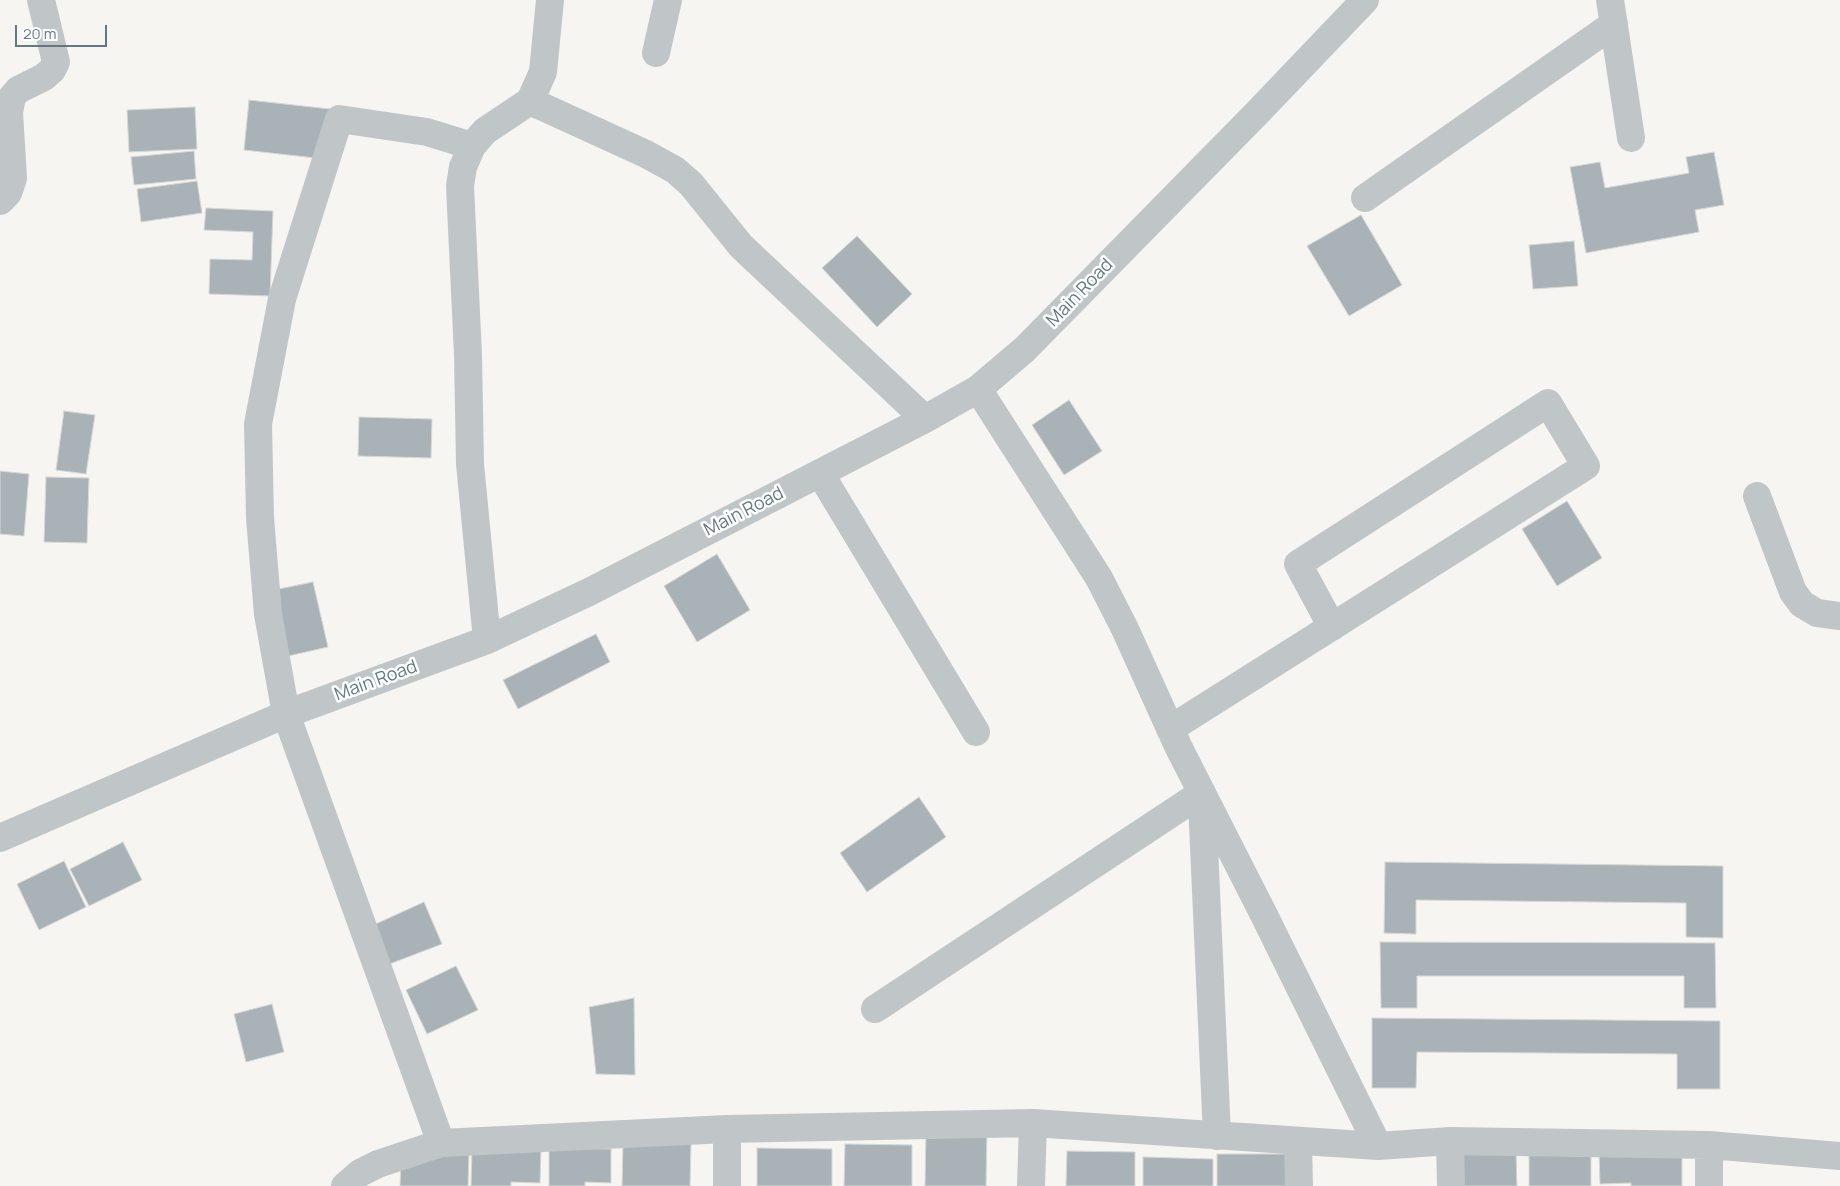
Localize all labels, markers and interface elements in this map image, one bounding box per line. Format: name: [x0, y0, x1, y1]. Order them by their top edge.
scale bar: [18, 15, 110, 47]
text: 20 m: [23, 23, 56, 44]
street label: Main Road: [1042, 254, 1118, 332]
street label: Main Road: [701, 483, 787, 541]
street label: Main Road: [332, 656, 420, 706]

